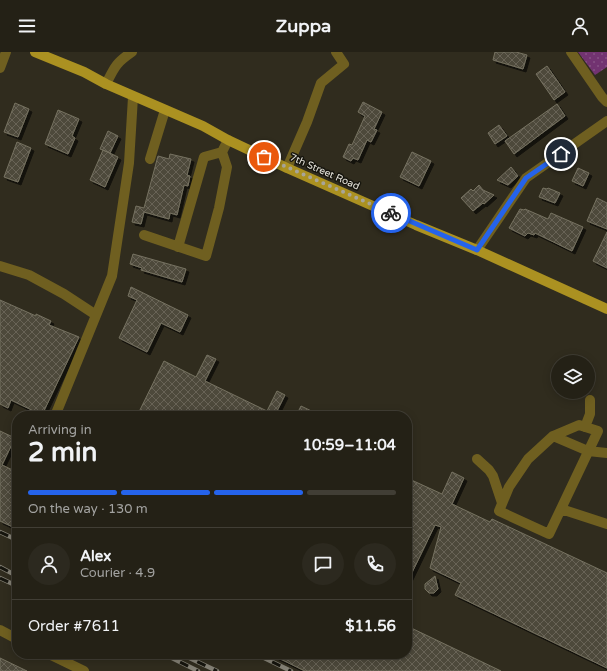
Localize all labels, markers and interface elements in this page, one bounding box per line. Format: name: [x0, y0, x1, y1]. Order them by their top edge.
icon: menu: [16, 15, 38, 37]
text: Zuppa: [276, 15, 331, 37]
icon: person: [569, 15, 591, 37]
pin: [544, 137, 578, 171]
pin: [247, 140, 281, 174]
icon: home: [550, 143, 572, 165]
icon: bag: [253, 146, 275, 168]
street label: 7th Street Road: [288, 151, 361, 193]
courier: [371, 193, 411, 233]
icon: bike: [380, 202, 402, 224]
map controls: [551, 355, 595, 399]
button: layers: [551, 355, 595, 399]
text: Arriving in: [28, 422, 92, 438]
text: 10:59–11:04: [303, 436, 396, 454]
text: 2 min: [28, 437, 97, 468]
text: On the way · 130 m: [28, 501, 148, 517]
button: person: [28, 543, 70, 585]
button: chat: [302, 543, 344, 585]
button: phone: [354, 543, 396, 585]
text: Alex: [80, 547, 111, 565]
text: Courier · 4.9: [80, 565, 155, 581]
text: Order #7611: [28, 617, 120, 635]
text: $11.56: [345, 617, 396, 635]

